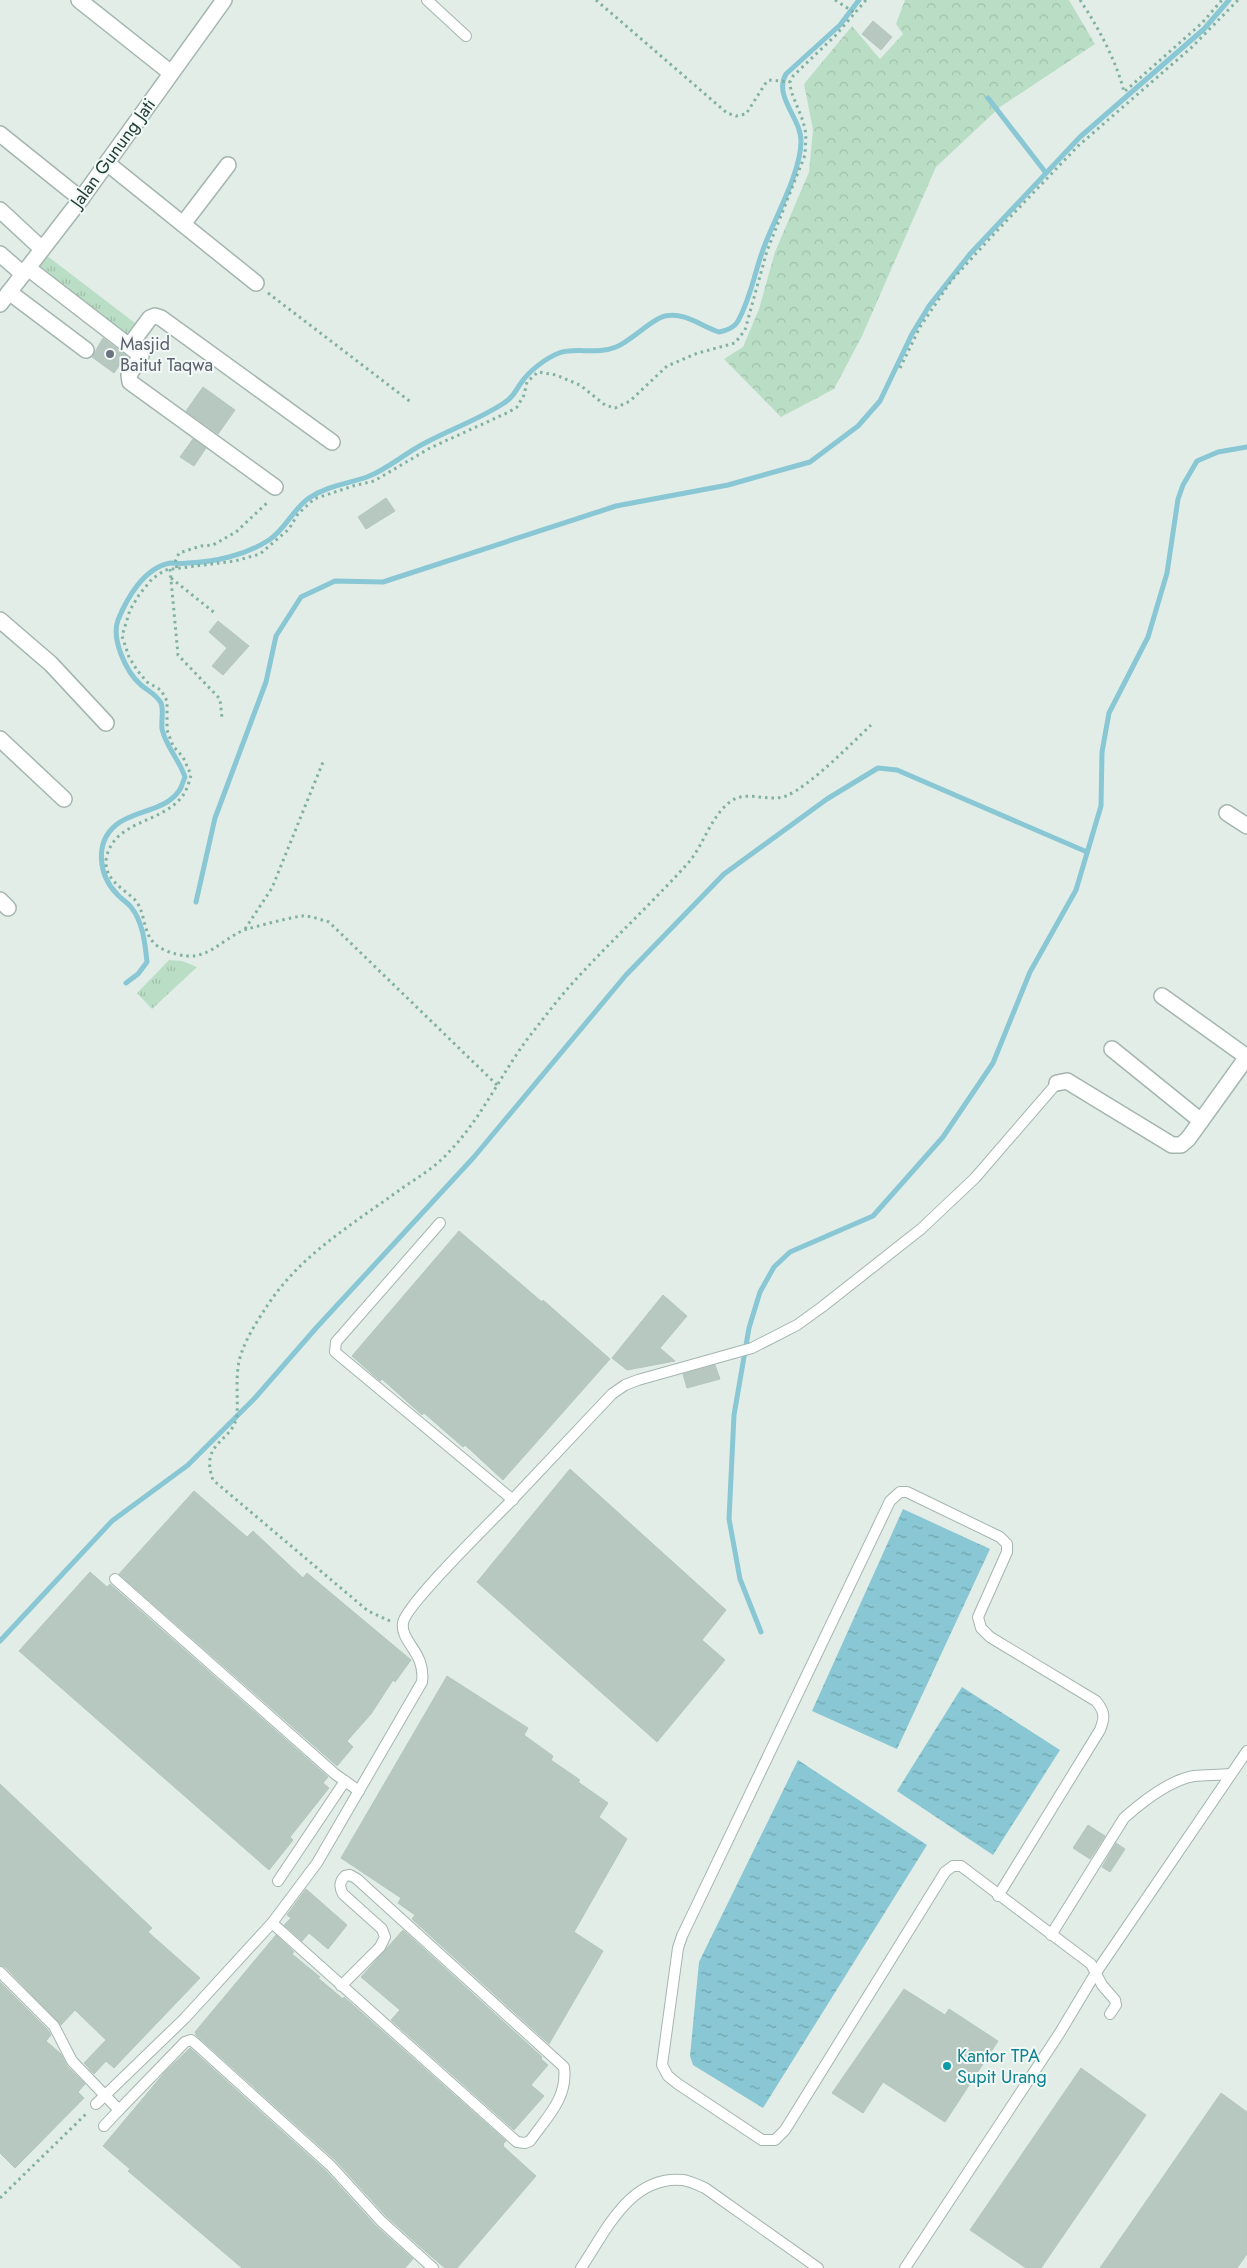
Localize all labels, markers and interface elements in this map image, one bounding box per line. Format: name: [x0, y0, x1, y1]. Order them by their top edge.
street label: Jalan Gunung Jati: [63, 93, 162, 215]
place label: Masjid Baitut Taqwa: [120, 331, 213, 378]
marker: Masjid Baitut Taqwa: [104, 348, 116, 360]
place label: Kantor TPA Supit Urang: [957, 2043, 1047, 2090]
marker: Kantor TPA Supit Urang: [941, 2060, 953, 2072]

